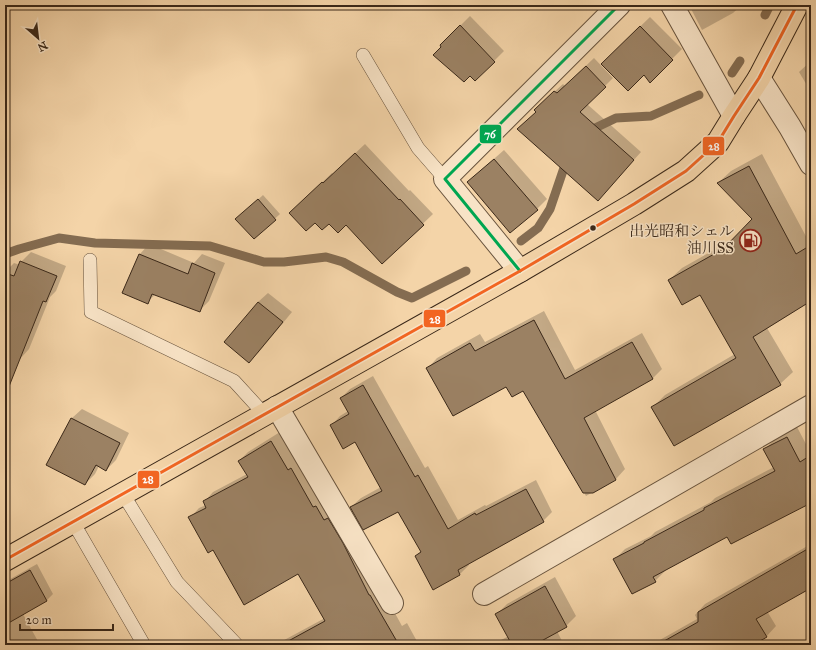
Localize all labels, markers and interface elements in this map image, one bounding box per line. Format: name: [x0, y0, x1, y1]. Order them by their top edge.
north arrow: [18, 18, 58, 58]
text: N: [35, 38, 50, 55]
line badge: 76: [479, 124, 502, 144]
text: 76: [484, 128, 497, 141]
line badge: 28: [702, 136, 725, 156]
text: 28: [708, 140, 720, 153]
place label: 出光昭和シェル 油川SS: [629, 222, 734, 257]
unlabelled marker: [588, 223, 598, 233]
fuel station icon: 出光昭和シェル 油川SS: [737, 227, 763, 253]
line badge: 28: [423, 309, 446, 328]
text: 28: [429, 313, 441, 326]
line badge: 28: [137, 470, 160, 489]
text: 28: [142, 473, 154, 486]
scale bar: [20, 606, 113, 632]
text: 20 m: [26, 613, 52, 627]

